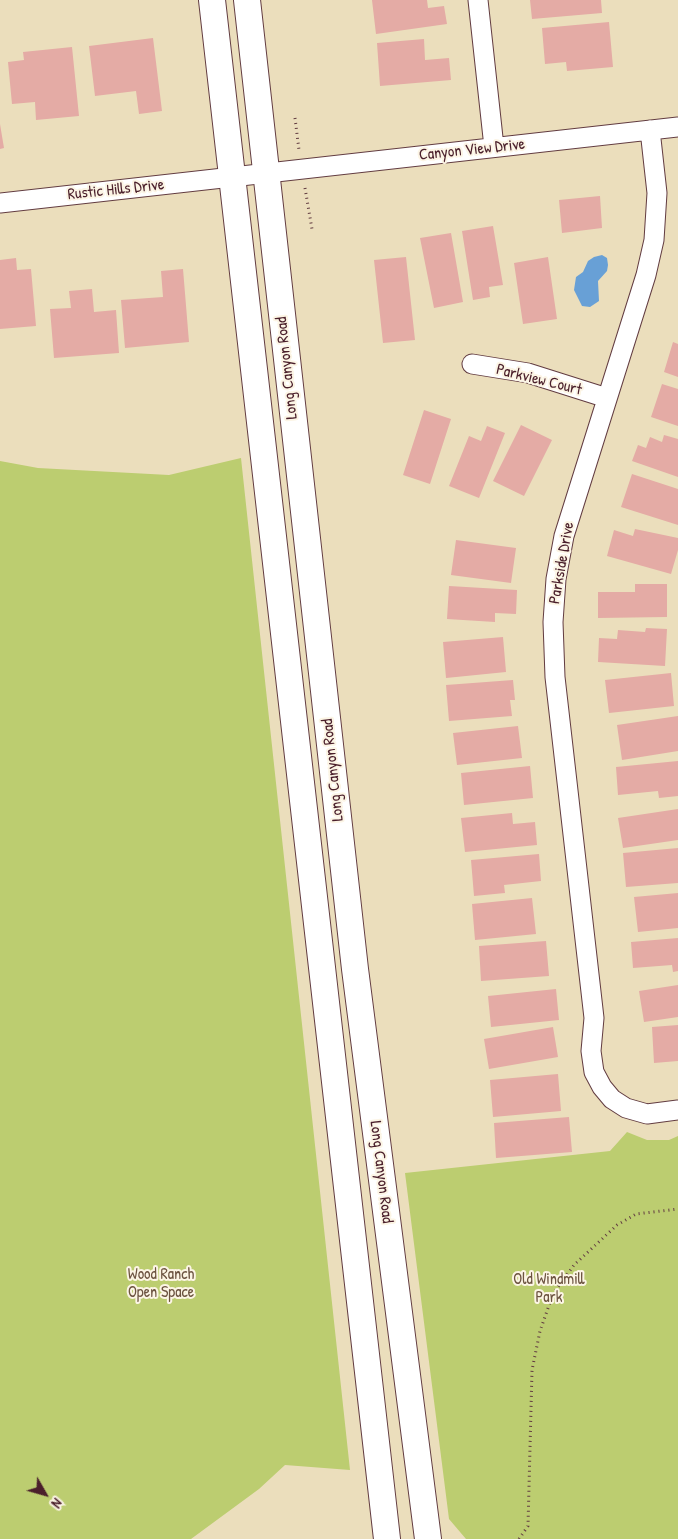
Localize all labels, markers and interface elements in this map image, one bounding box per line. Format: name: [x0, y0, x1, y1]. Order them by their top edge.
street label: Canyon View Drive: [418, 135, 526, 165]
street label: Rustic Hills Drive: [67, 175, 165, 205]
street label: Long Canyon Road: [272, 316, 302, 420]
street label: Parkview Court: [494, 360, 584, 400]
street label: Parkside Drive: [545, 521, 579, 605]
street label: Long Canyon Road: [318, 718, 348, 822]
street label: Long Canyon Road: [365, 1120, 397, 1224]
park label: Wood Ranch Open Space: [128, 1265, 194, 1303]
park label: Old Windmill Park: [513, 1270, 585, 1308]
north arrow: [20, 1469, 70, 1519]
text: N: [47, 1495, 67, 1512]

